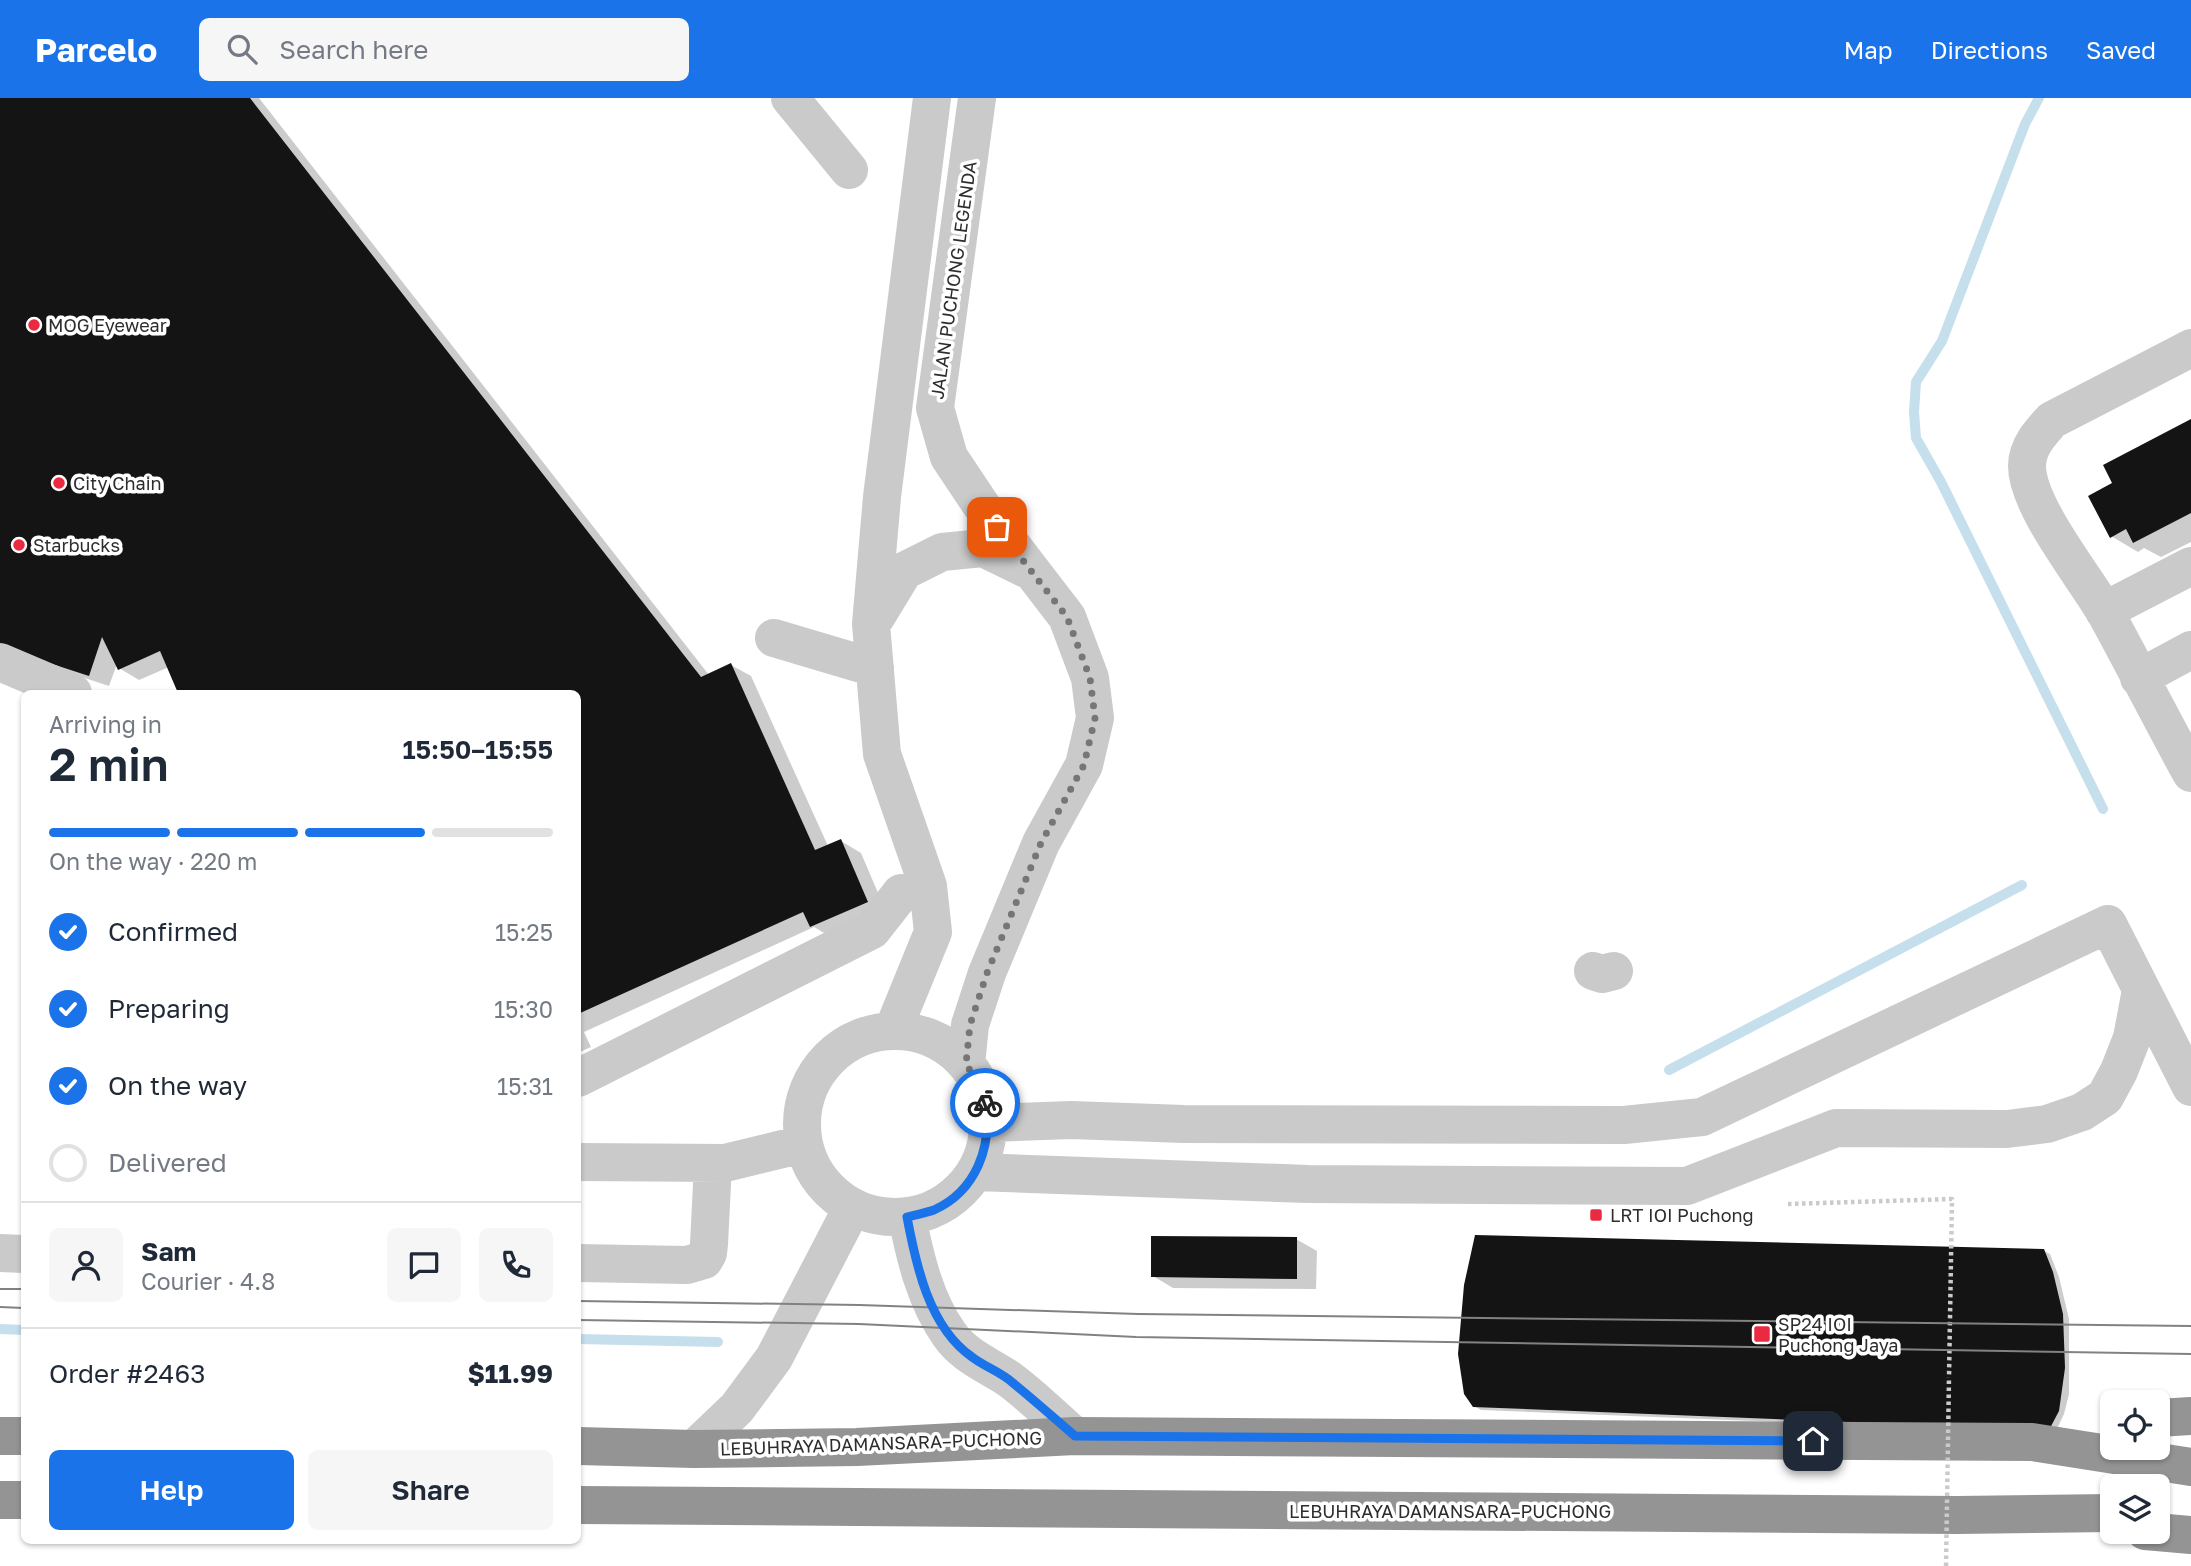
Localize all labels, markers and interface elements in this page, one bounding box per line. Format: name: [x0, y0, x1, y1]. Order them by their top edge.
search box: [199, 18, 689, 81]
text: Parcelo: [35, 30, 157, 69]
icon: search: [223, 30, 261, 68]
text: Search here: [279, 34, 428, 65]
text: Map: [1844, 35, 1893, 64]
text: Directions: [1931, 35, 2048, 64]
text: Saved: [2086, 35, 2156, 64]
street label: JALAN PUCHONG LEGENDA: [925, 159, 981, 401]
place label: MOG Eyewear: [48, 314, 167, 336]
marker: MOG Eyewear: [26, 317, 42, 333]
place label: City Chain: [73, 472, 162, 494]
marker: City Chain: [51, 475, 67, 491]
pin: [967, 497, 1027, 557]
icon: bag: [978, 508, 1016, 546]
place label: Starbucks: [33, 534, 120, 556]
marker: Starbucks: [11, 537, 27, 553]
text: Arriving in: [49, 710, 162, 738]
text: 15:50–15:55: [402, 734, 553, 765]
text: 2 min: [49, 736, 169, 791]
text: On the way · 220 m: [49, 847, 257, 875]
icon: check: [49, 913, 87, 951]
text: Confirmed: [108, 916, 238, 947]
text: 15:25: [495, 918, 553, 946]
icon: check: [49, 990, 87, 1028]
text: Preparing: [108, 993, 230, 1024]
text: 15:30: [494, 995, 553, 1023]
icon: check: [49, 1067, 87, 1105]
courier: [950, 1068, 1020, 1138]
text: On the way: [108, 1070, 247, 1101]
text: 15:31: [497, 1072, 553, 1100]
icon: bike: [966, 1084, 1004, 1122]
text: Delivered: [108, 1147, 227, 1178]
place label: LRT IOI Puchong: [1610, 1204, 1754, 1226]
marker: LRT IOI Puchong: [1588, 1207, 1604, 1223]
button: person: [49, 1228, 123, 1302]
button: chat: [387, 1228, 461, 1302]
button: phone: [479, 1228, 553, 1302]
text: Sam: [141, 1236, 196, 1267]
text: Courier · 4.8: [141, 1267, 275, 1295]
place label: SP24 IOI Puchong Jaya: [1778, 1313, 1899, 1356]
marker: SP24 IOI Puchong Jaya: [1752, 1324, 1772, 1344]
text: Order #2463: [49, 1358, 205, 1389]
text: $11.99: [467, 1358, 553, 1389]
map controls: [2100, 1390, 2170, 1544]
button: locate: [2100, 1390, 2170, 1460]
pin: [1783, 1411, 1843, 1471]
icon: home: [1794, 1422, 1832, 1460]
street label: LEBUHRAYA DAMANSARA–PUCHONG: [720, 1426, 1042, 1460]
button: Help: [49, 1450, 294, 1530]
button: Share: [308, 1450, 553, 1530]
button: layers: [2100, 1474, 2170, 1544]
street label: LEBUHRAYA DAMANSARA–PUCHONG: [1289, 1500, 1611, 1522]

